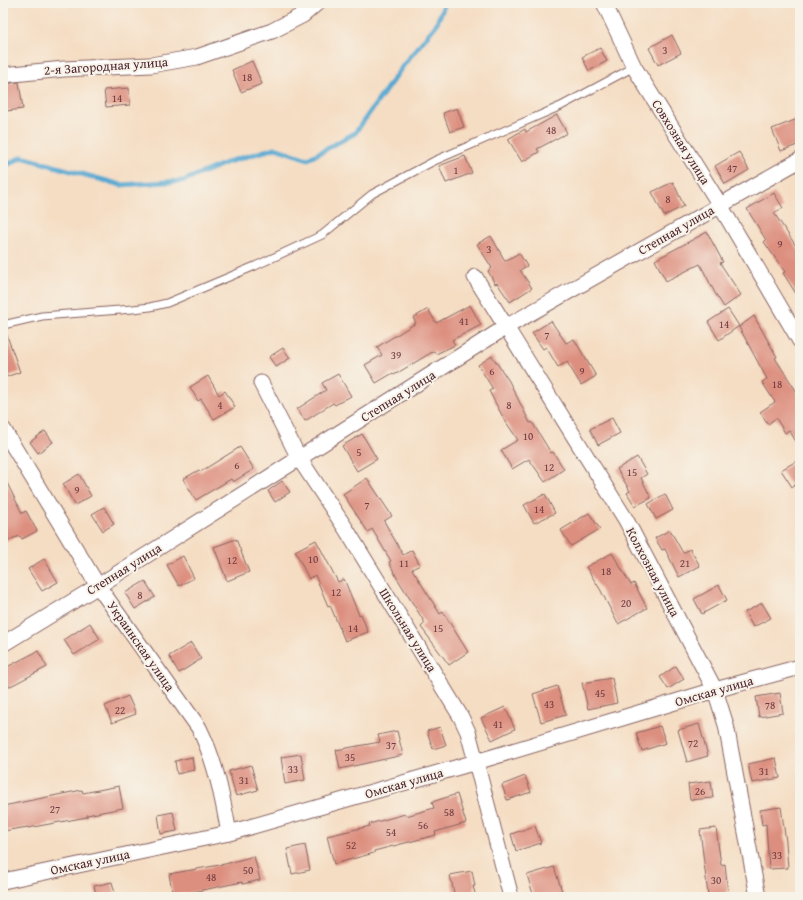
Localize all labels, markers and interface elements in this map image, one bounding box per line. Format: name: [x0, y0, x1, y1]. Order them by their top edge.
house number: 3: [662, 42, 668, 58]
street label: 2-я Загородная улица: [43, 52, 169, 80]
house number: 18: [242, 69, 252, 85]
house number: 14: [112, 90, 122, 106]
street label: Совхозная улица: [647, 96, 715, 189]
house number: 48: [546, 122, 556, 138]
house number: 47: [727, 160, 737, 176]
house number: 1: [453, 162, 459, 178]
house number: 8: [665, 191, 671, 207]
street label: Степная улица: [634, 200, 718, 259]
house number: 9: [777, 236, 783, 252]
house number: 3: [486, 241, 492, 257]
house number: 41: [459, 313, 469, 329]
house number: 14: [719, 316, 729, 332]
house number: 7: [544, 327, 550, 343]
house number: 39: [391, 347, 401, 363]
house number: 6: [489, 363, 495, 379]
house number: 9: [579, 363, 585, 379]
street label: Степная улица: [357, 365, 440, 427]
house number: 18: [772, 376, 782, 392]
house number: 4: [217, 397, 223, 413]
house number: 8: [506, 397, 512, 413]
house number: 10: [523, 428, 533, 444]
house number: 5: [356, 444, 362, 460]
house number: 6: [234, 457, 240, 473]
house number: 12: [544, 459, 554, 475]
house number: 15: [627, 464, 637, 480]
house number: 9: [74, 482, 80, 498]
house number: 7: [364, 497, 370, 513]
house number: 14: [534, 501, 544, 517]
street label: Колхозная улица: [621, 524, 685, 621]
street label: Степная улица: [83, 538, 166, 600]
house number: 10: [308, 551, 318, 567]
house number: 12: [227, 552, 237, 568]
house number: 11: [399, 555, 409, 571]
house number: 21: [680, 555, 690, 571]
house number: 18: [601, 563, 611, 579]
house number: 12: [331, 584, 341, 600]
street label: Школьная улица: [375, 584, 442, 676]
house number: 8: [137, 587, 143, 603]
house number: 20: [621, 595, 631, 611]
street label: Украинская улица: [103, 597, 180, 696]
house number: 14: [348, 620, 358, 636]
house number: 15: [433, 620, 443, 636]
street label: Омская улица: [673, 671, 756, 711]
house number: 45: [595, 685, 605, 701]
house number: 43: [544, 696, 554, 712]
house number: 78: [765, 697, 775, 713]
house number: 22: [115, 702, 125, 718]
house number: 41: [493, 716, 503, 732]
house number: 72: [688, 735, 698, 751]
house number: 37: [386, 737, 396, 753]
house number: 35: [345, 749, 355, 765]
house number: 33: [288, 761, 298, 777]
street label: Омская улица: [363, 763, 446, 803]
house number: 31: [759, 763, 769, 779]
house number: 31: [239, 772, 249, 788]
house number: 26: [695, 783, 705, 799]
house number: 27: [50, 801, 60, 817]
house number: 58: [444, 804, 454, 820]
house number: 56: [418, 817, 428, 833]
house number: 54: [386, 824, 396, 840]
house number: 52: [346, 837, 356, 853]
street label: Омская улица: [49, 844, 132, 880]
house number: 33: [772, 847, 782, 863]
house number: 50: [243, 862, 253, 878]
house number: 48: [206, 869, 216, 885]
house number: 30: [711, 872, 721, 888]

